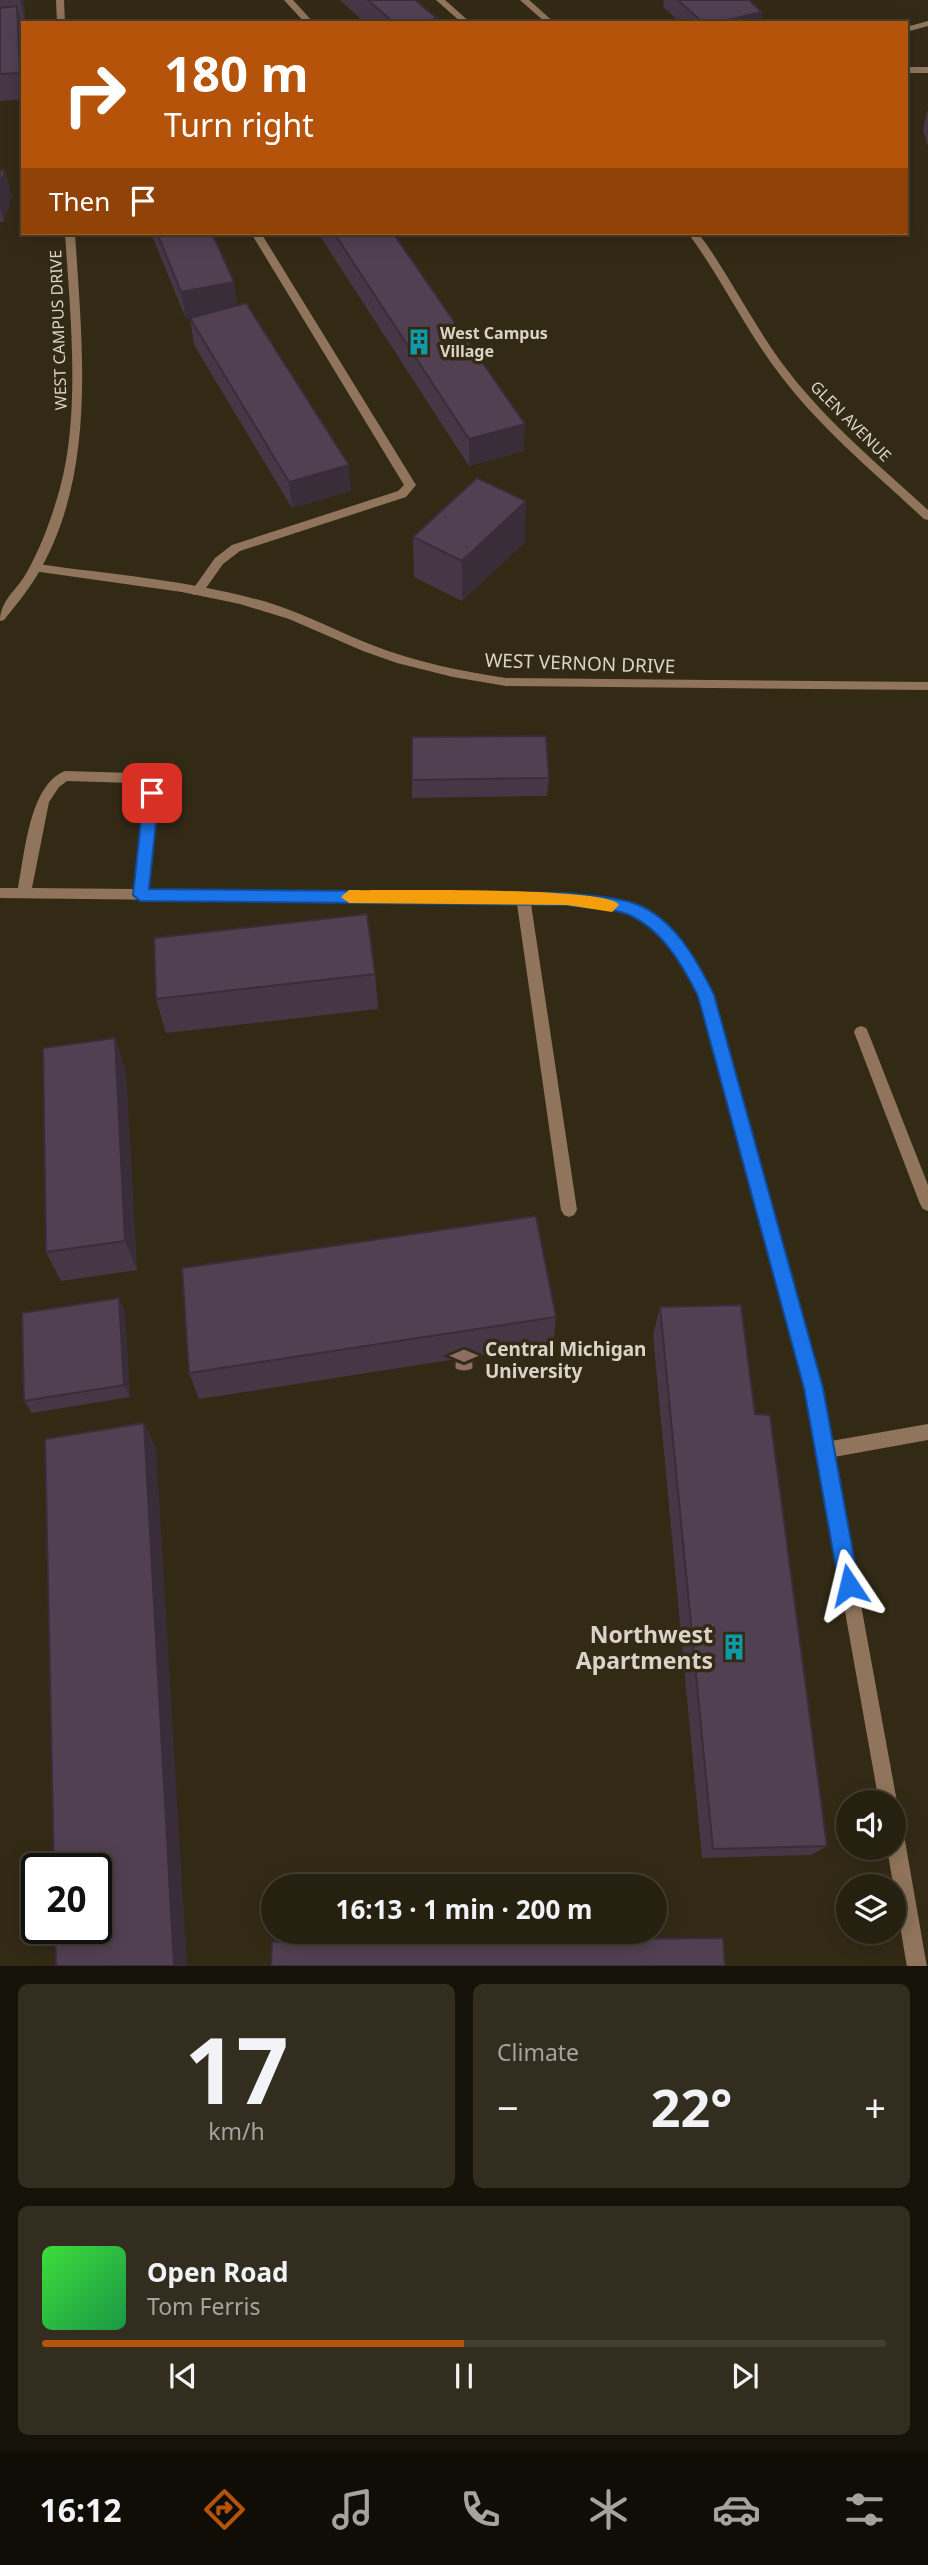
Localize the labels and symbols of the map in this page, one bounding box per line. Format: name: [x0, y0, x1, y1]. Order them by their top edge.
street label: WEST CAMPUS DRIVE: [44, 249, 72, 411]
place label: West Campus Village: [440, 322, 548, 362]
building icon: West Campus Village: [404, 327, 434, 357]
street label: GLEN AVENUE: [806, 376, 896, 466]
street label: WEST VERNON DRIVE: [484, 647, 676, 679]
pin: [122, 763, 182, 823]
place label: Central Michigan University: [485, 1336, 646, 1384]
school or university icon: Central Michigan University: [449, 1345, 479, 1375]
position arrow: [812, 1548, 886, 1622]
place label: Northwest Apartments: [576, 1618, 713, 1676]
building icon: Northwest Apartments: [719, 1632, 749, 1662]
speed limit sign: 20: [21, 1853, 112, 1944]

